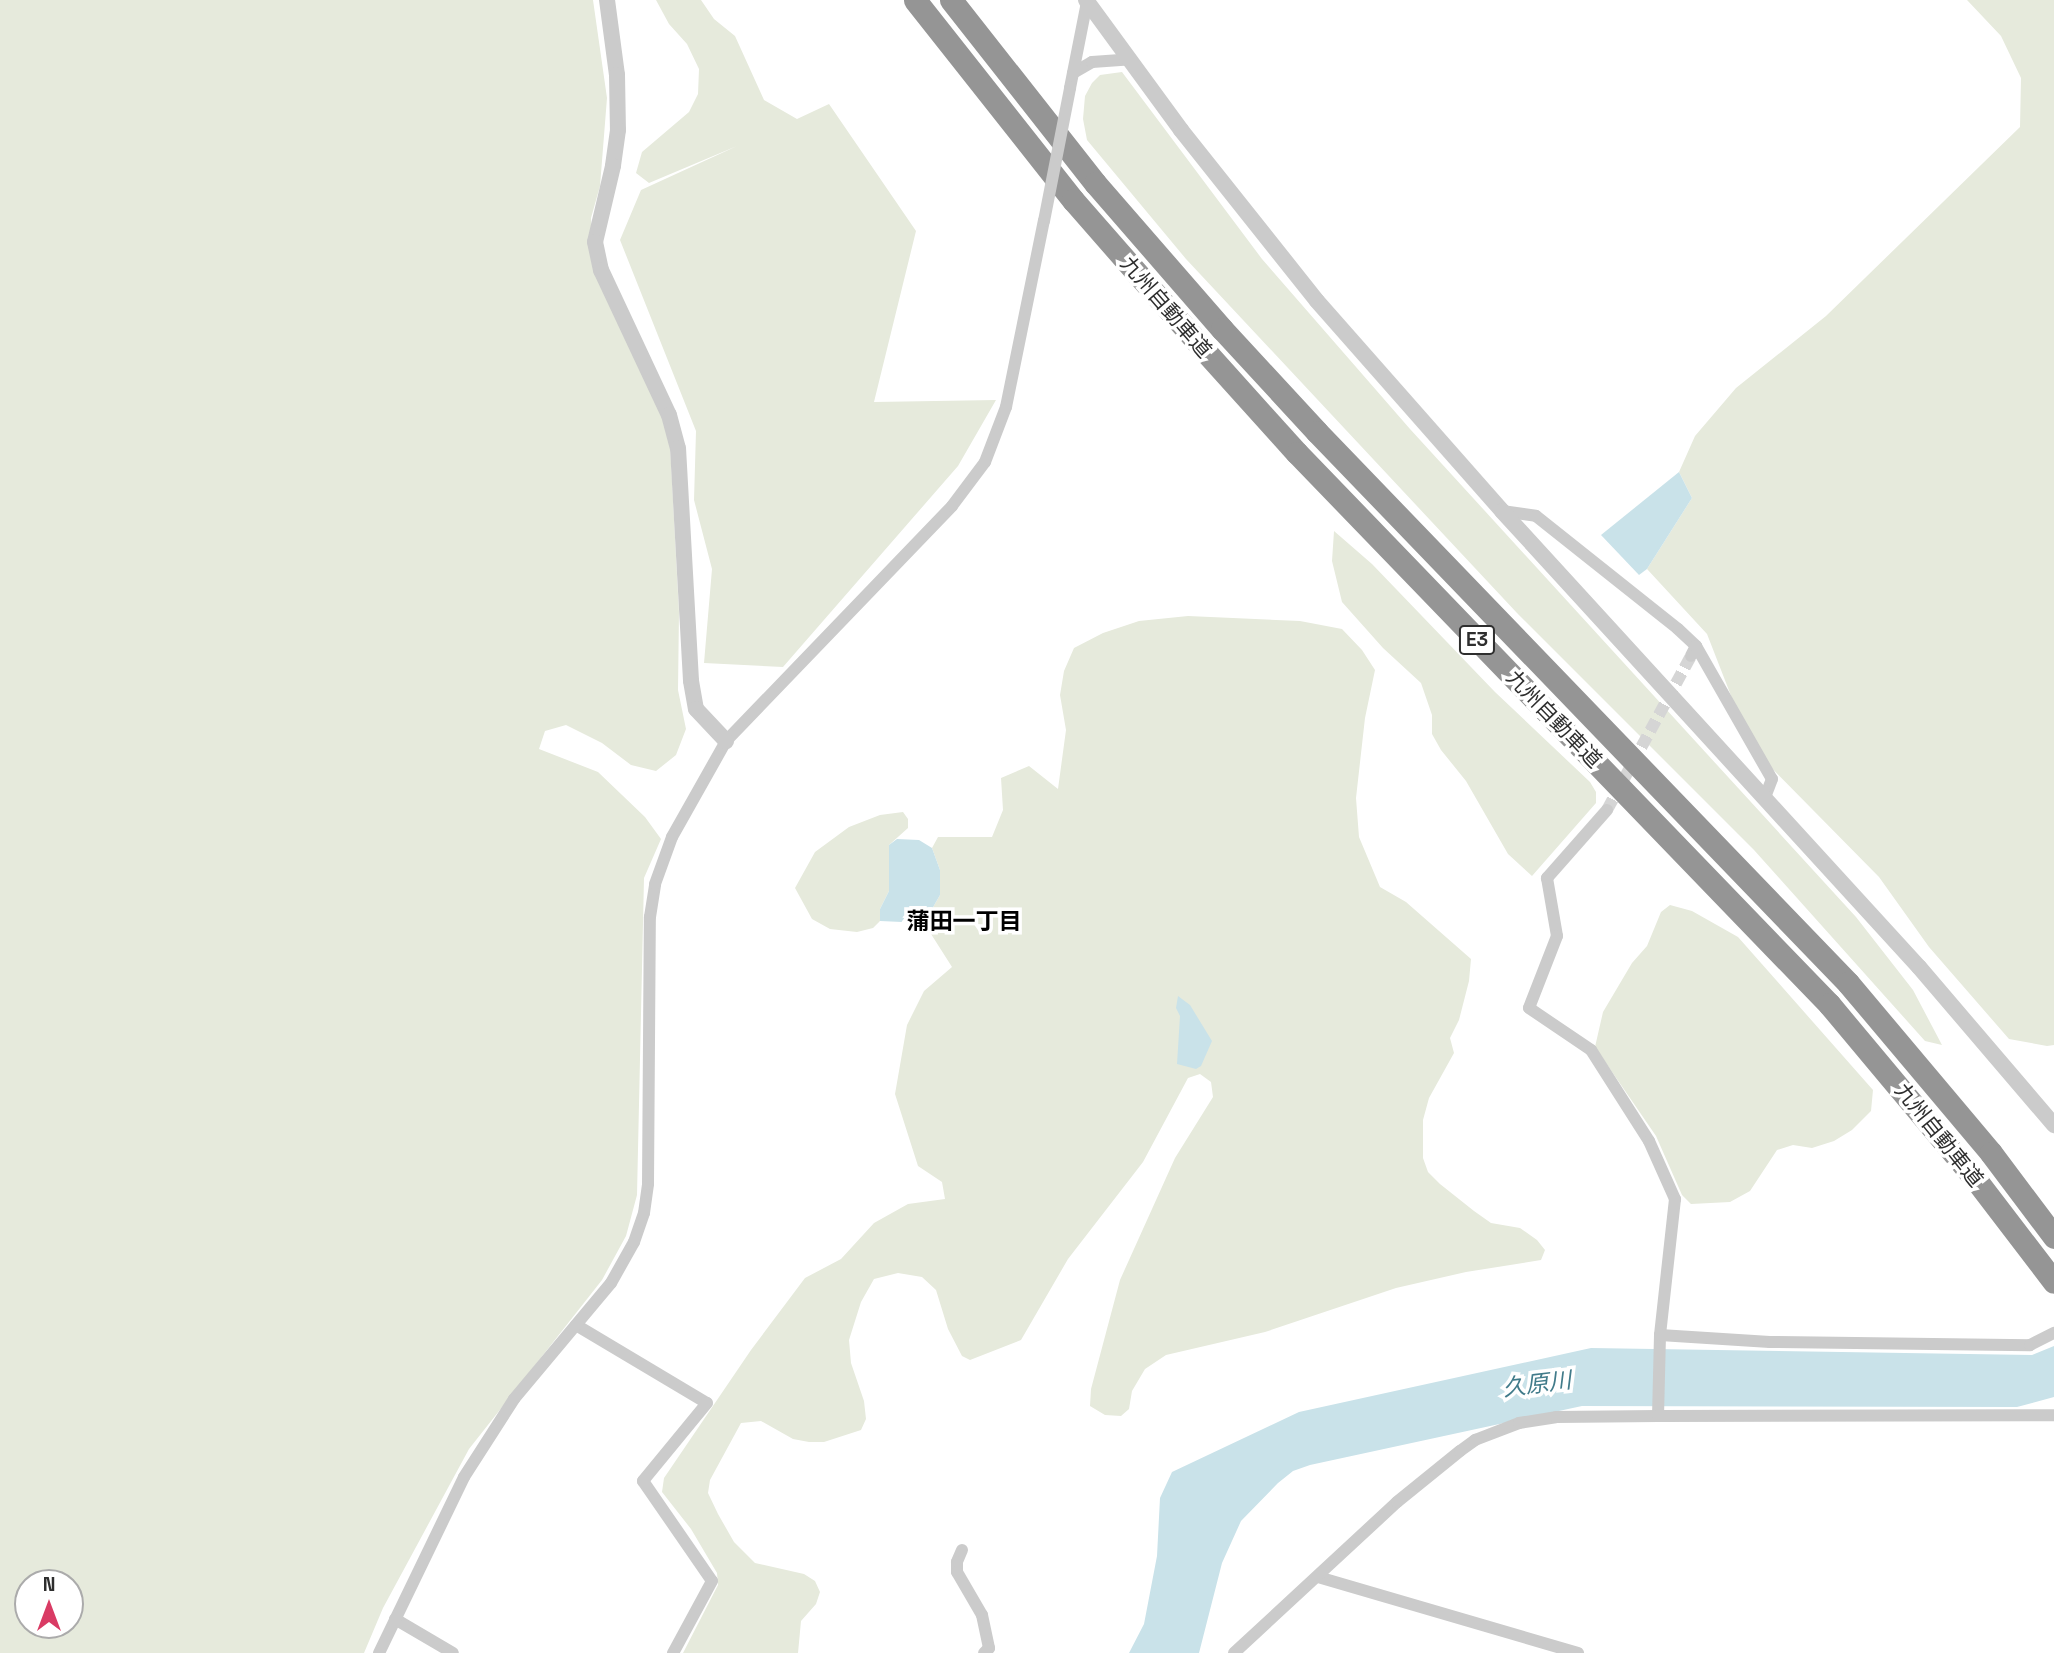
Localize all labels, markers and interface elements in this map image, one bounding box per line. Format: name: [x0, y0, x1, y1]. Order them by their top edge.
street label: 九州自動車道: [1115, 251, 1217, 363]
road number: E3: [1458, 624, 1496, 656]
street label: 九州自動車道: [1501, 665, 1607, 773]
district label: 蒲田一丁目: [907, 907, 1021, 935]
street label: 九州自動車道: [1890, 1078, 1988, 1192]
water label: 久原川: [1501, 1366, 1573, 1402]
north arrow: [14, 1569, 84, 1639]
text: N: [43, 1572, 55, 1597]

